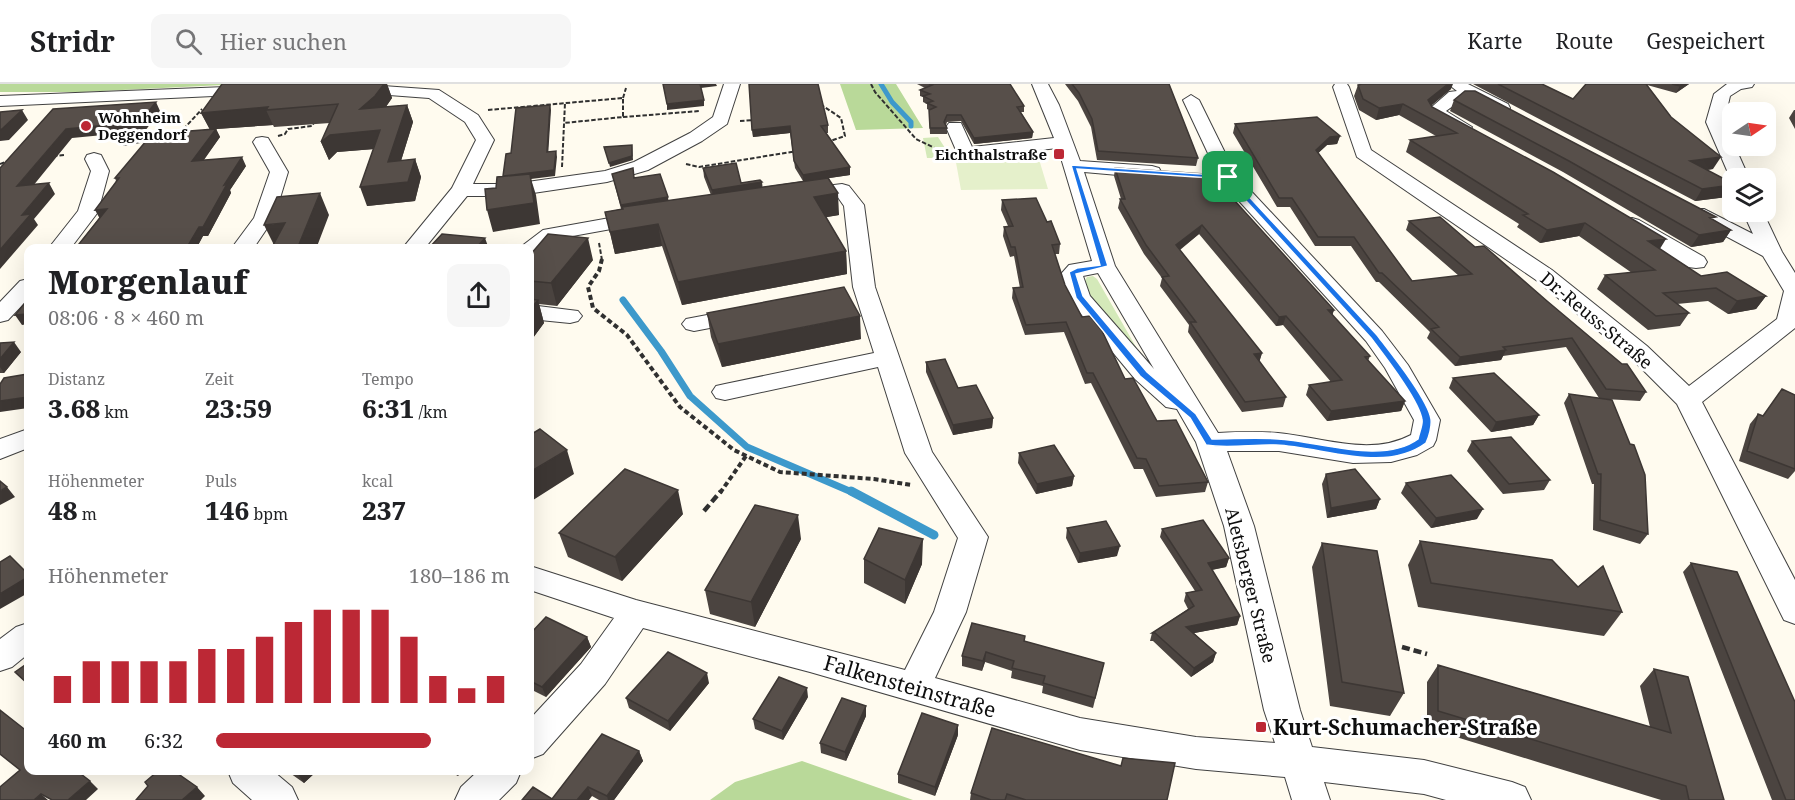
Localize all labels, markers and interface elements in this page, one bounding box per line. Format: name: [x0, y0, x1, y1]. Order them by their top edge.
search box: [151, 14, 571, 68]
text: Stridr: [30, 22, 115, 60]
icon: search: [172, 25, 205, 58]
text: Hier suchen: [220, 26, 347, 56]
text: Karte: [1467, 27, 1522, 55]
text: Route: [1555, 27, 1613, 55]
text: Gespeichert: [1646, 27, 1765, 55]
north arrow: [1722, 102, 1776, 156]
map controls: [1722, 102, 1776, 222]
place label: Wohnheim Deggendorf: [98, 107, 188, 144]
marker: Wohnheim Deggendorf: [79, 119, 93, 133]
place label: Eichthalstraße: [935, 144, 1047, 164]
marker: Eichthalstraße: [1052, 147, 1066, 161]
pin: [1202, 151, 1253, 202]
icon: arrive: [1211, 160, 1244, 193]
button: layers: [1722, 168, 1776, 222]
text: Morgenlauf: [48, 259, 248, 304]
button: share: [447, 264, 510, 327]
street label: Dr.-Reuss-Straße: [1536, 266, 1658, 374]
text: 08:06 · 8 × 460 m: [48, 304, 204, 331]
text: Distanz: [48, 368, 105, 390]
text: Zeit: [205, 368, 234, 390]
text: Tempo: [362, 368, 414, 390]
text: 3.68: [48, 390, 100, 426]
text: 23:59: [205, 390, 272, 426]
text: 6:31: [362, 390, 414, 426]
text: km: [100, 401, 129, 423]
text: /km: [414, 401, 448, 423]
text: Höhenmeter: [48, 470, 144, 492]
text: Puls: [205, 470, 237, 492]
text: kcal: [362, 470, 393, 492]
text: 48: [48, 492, 77, 528]
text: 146: [205, 492, 249, 528]
text: 237: [362, 492, 406, 528]
text: m: [77, 503, 97, 525]
text: bpm: [249, 503, 288, 525]
street label: Aletsberger Straße: [1220, 505, 1282, 665]
text: Höhenmeter: [48, 562, 168, 589]
text: 180–186 m: [409, 562, 510, 589]
street label: Falkensteinstraße: [821, 648, 999, 724]
place label: Kurt-Schumacher-Straße: [1273, 713, 1538, 741]
marker: Kurt-Schumacher-Straße: [1254, 720, 1268, 734]
text: 460 m: [48, 727, 107, 754]
text: 6:32: [144, 727, 183, 754]

